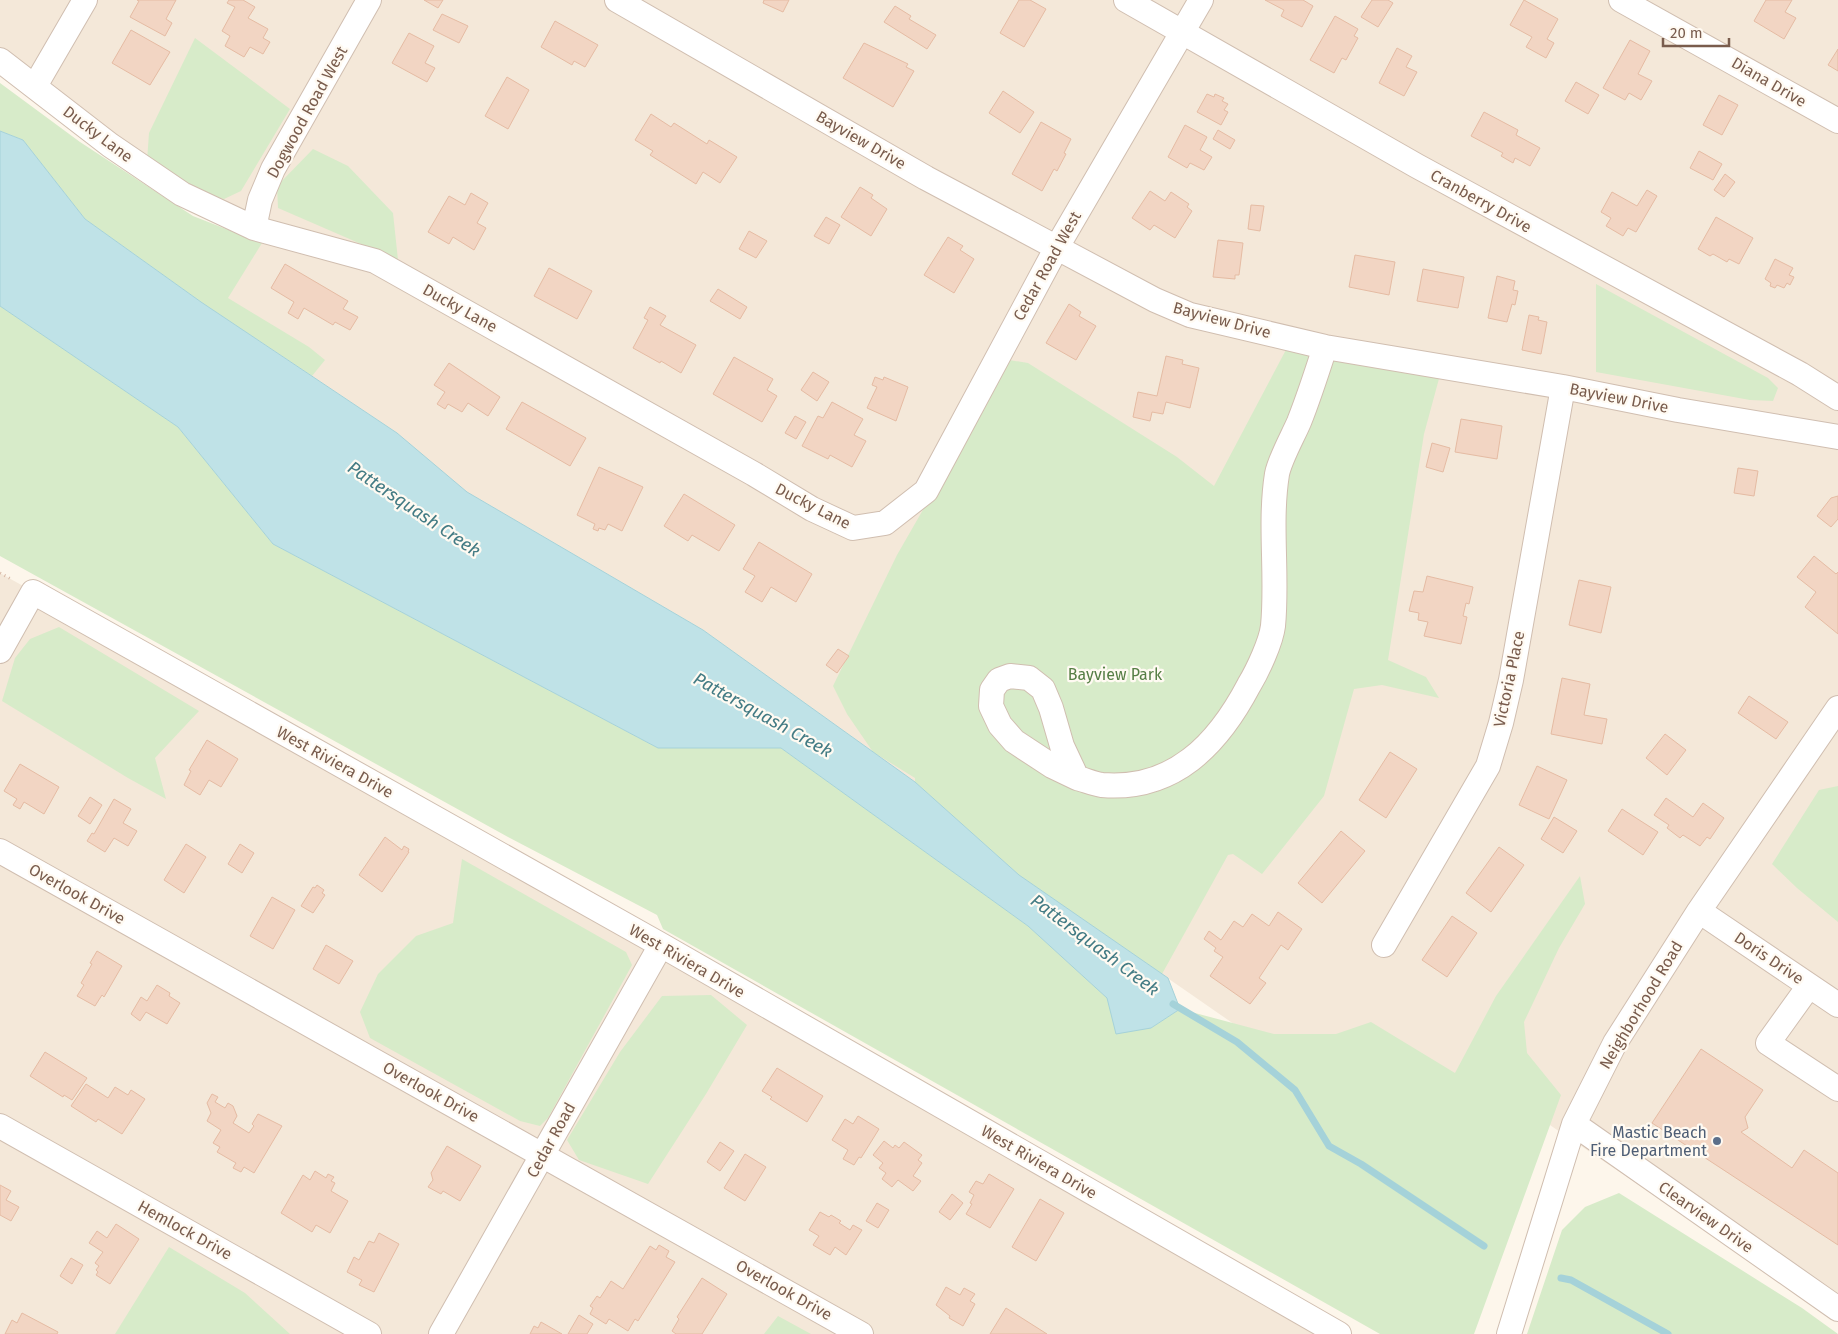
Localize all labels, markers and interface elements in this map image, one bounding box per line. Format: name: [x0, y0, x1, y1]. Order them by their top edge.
scale bar: [1663, 15, 1729, 47]
text: 20 m: [1670, 24, 1703, 42]
street label: Dogwood Road West: [263, 42, 351, 181]
street label: Diana Drive: [1728, 53, 1810, 111]
street label: Ducky Lane: [59, 102, 137, 166]
street label: Bayview Drive: [813, 107, 909, 173]
street label: Cranberry Drive: [1427, 165, 1535, 237]
street label: Cedar Road West: [1009, 208, 1085, 324]
street label: Ducky Lane: [419, 280, 501, 336]
street label: Bayview Drive: [1171, 298, 1273, 342]
street label: Bayview Drive: [1568, 379, 1670, 417]
water label: Pattersquash Creek: [343, 456, 485, 562]
street label: Ducky Lane: [772, 479, 854, 533]
street label: Victoria Place: [1490, 629, 1528, 729]
park label: Bayview Park: [1068, 665, 1163, 684]
water label: Pattersquash Creek: [690, 668, 836, 762]
street label: West Riviera Drive: [273, 722, 397, 802]
street label: Overlook Drive: [26, 860, 128, 928]
water label: Pattersquash Creek: [1026, 889, 1164, 1001]
street label: West Riviera Drive: [626, 920, 748, 1002]
street label: Doris Drive: [1731, 928, 1807, 988]
street label: Neighborhood Road: [1595, 938, 1687, 1072]
street label: Overlook Drive: [380, 1058, 482, 1126]
street label: Cedar Road: [523, 1099, 579, 1181]
street label: West Riviera Drive: [978, 1121, 1100, 1203]
place label: Mastic Beach Fire Department: [1590, 1123, 1707, 1160]
marker: Mastic Beach Fire Department: [1711, 1135, 1723, 1147]
street label: Clearview Drive: [1655, 1177, 1757, 1257]
street label: Hemlock Drive: [135, 1196, 235, 1264]
street label: Overlook Drive: [733, 1256, 835, 1324]

